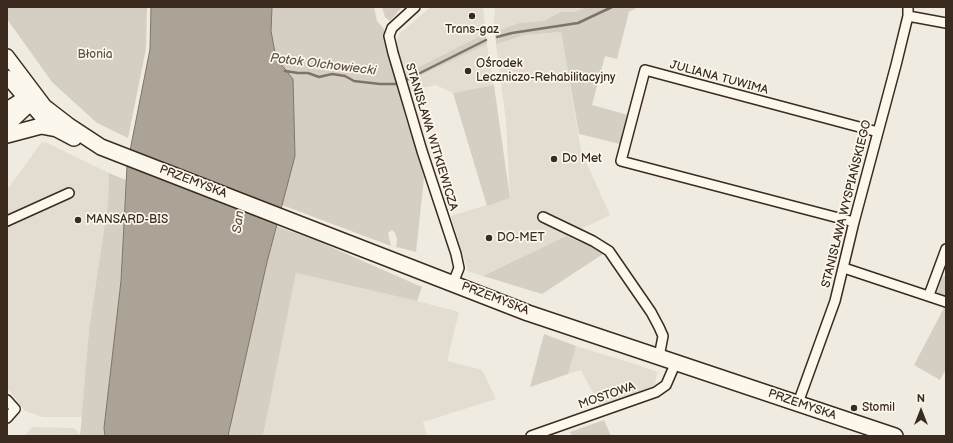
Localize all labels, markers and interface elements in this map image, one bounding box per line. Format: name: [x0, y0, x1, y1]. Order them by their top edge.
marker: Trans-gaz: [467, 11, 477, 21]
place label: Trans-gaz: [445, 23, 499, 37]
park label: Błonia: [77, 48, 113, 62]
water label: Potok Olchowiecki: [269, 51, 377, 79]
place label: Ośrodek Leczniczo-Rehabilitacyjny: [476, 57, 616, 85]
street label: JULIANA TUWIMA: [668, 58, 770, 98]
street label: STANISŁAWA WITKIEWICZA: [402, 61, 460, 213]
marker: Ośrodek Leczniczo-Rehabilitacyjny: [463, 66, 473, 76]
street label: STANISŁAWA WYSPIAŃSKIEGO: [819, 119, 875, 289]
place label: Do Met: [562, 152, 602, 166]
marker: Do Met: [549, 154, 559, 164]
street label: PRZEMYSKA: [157, 163, 229, 201]
water label: San: [230, 210, 248, 234]
place label: MANSARD-BIS: [86, 213, 168, 227]
marker: MANSARD-BIS: [73, 215, 83, 225]
place label: DO-MET: [497, 231, 545, 245]
marker: DO-MET: [484, 233, 494, 243]
street label: PRZEMYSKA: [459, 280, 531, 318]
street label: MOSTOWA: [577, 380, 637, 412]
street label: PRZEMYSKA: [766, 387, 838, 423]
north arrow: [901, 391, 941, 431]
text: N: [917, 392, 925, 405]
place label: Stomil: [862, 401, 895, 415]
marker: Stomil: [849, 403, 859, 413]

